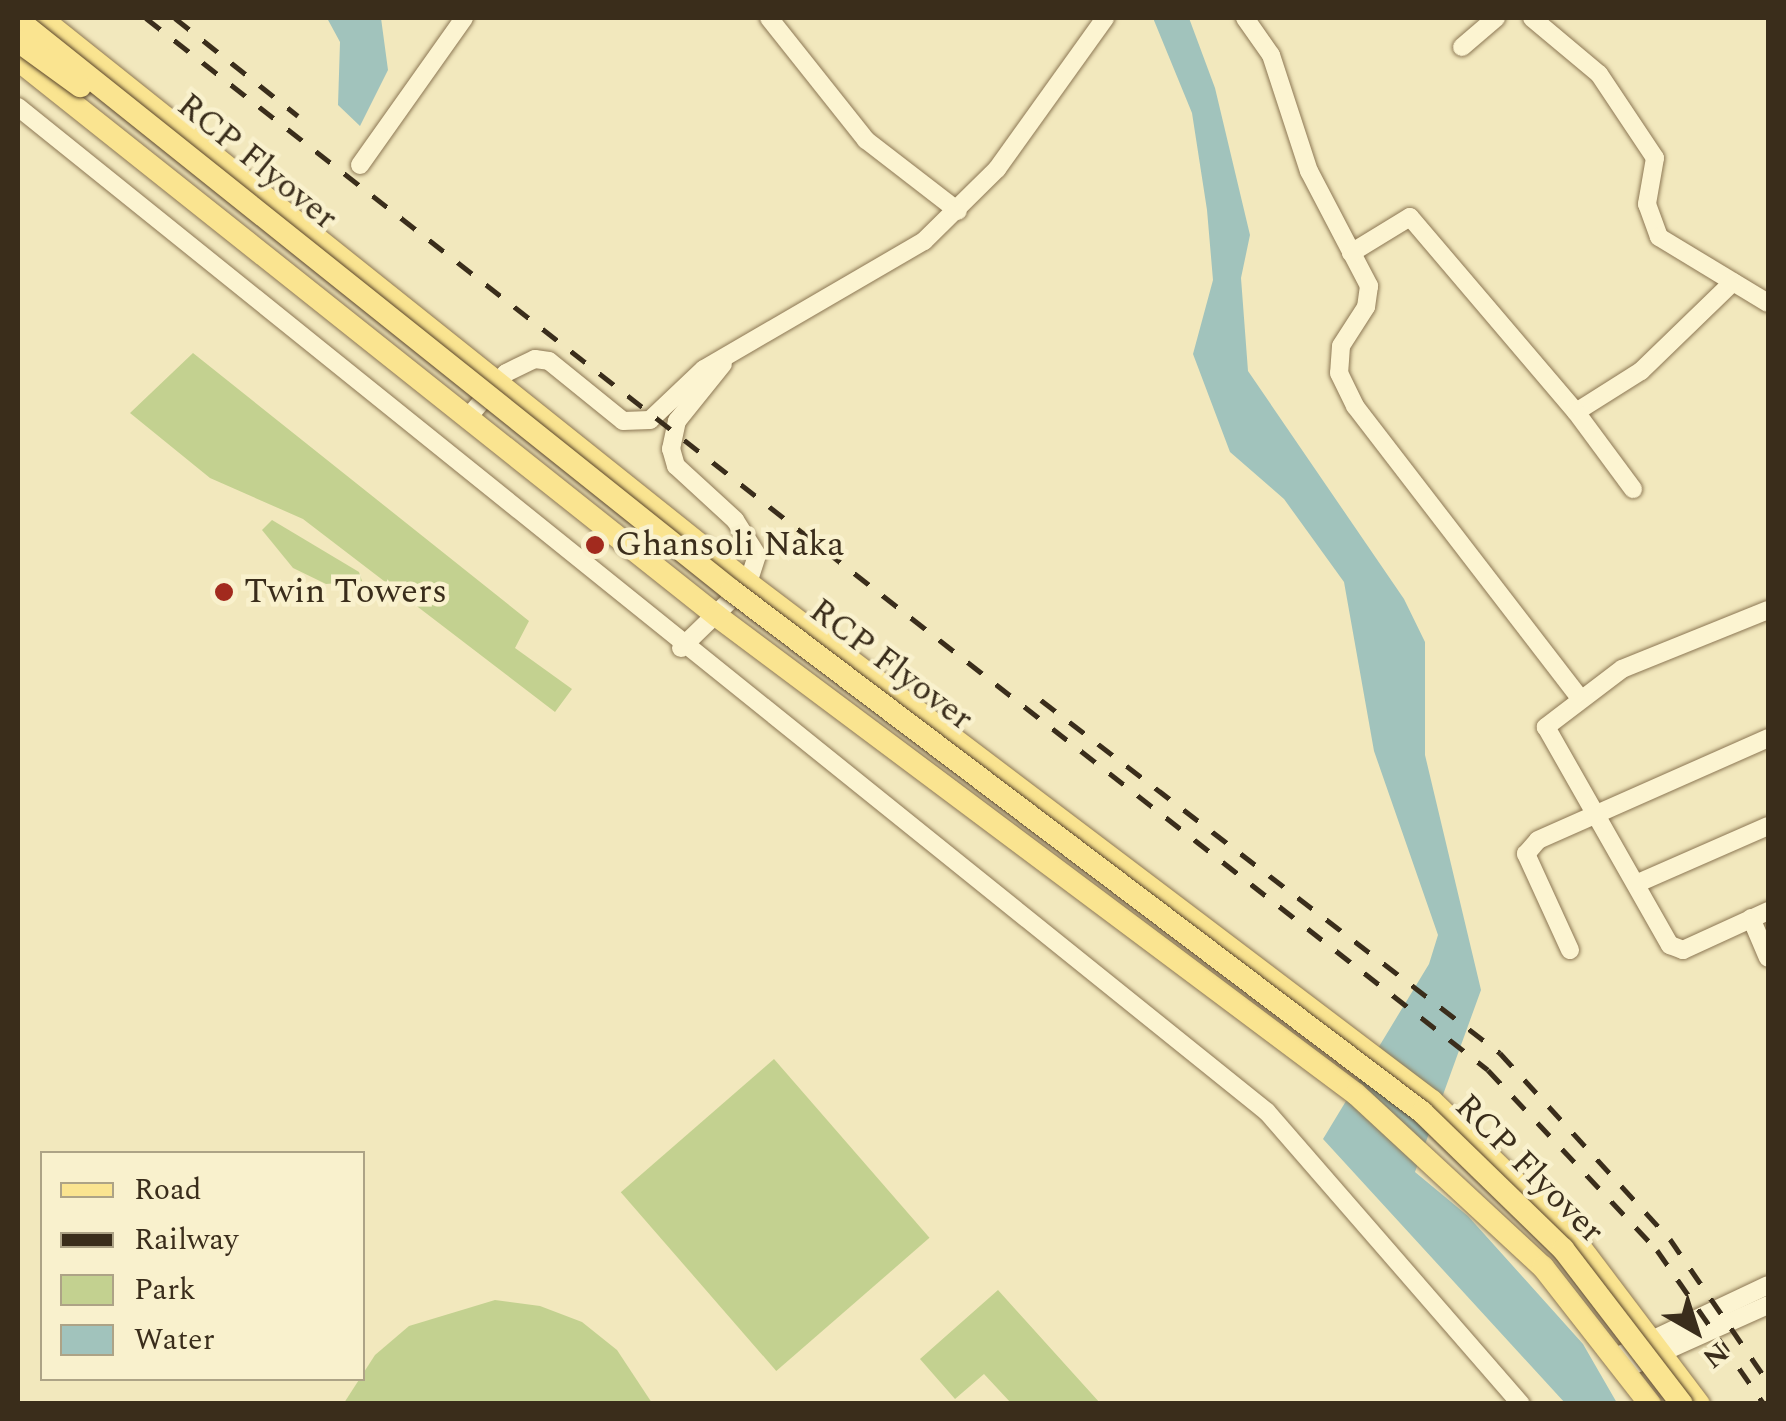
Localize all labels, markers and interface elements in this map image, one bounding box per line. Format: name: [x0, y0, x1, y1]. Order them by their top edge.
street label: RCP Flyover: [168, 85, 346, 239]
place label: Ghansoli Naka: [615, 524, 844, 566]
marker: Ghansoli Naka: [584, 534, 606, 556]
place label: Twin Towers: [244, 571, 447, 613]
marker: Twin Towers: [213, 581, 235, 603]
street label: RCP Flyover: [801, 590, 981, 740]
street label: RCP Flyover: [1446, 1086, 1612, 1252]
legend: [40, 1151, 365, 1381]
text: Road: [134, 1167, 202, 1213]
text: Railway: [134, 1217, 239, 1263]
text: Park: [134, 1267, 196, 1313]
north arrow: [1646, 1281, 1746, 1381]
text: Water: [134, 1317, 215, 1363]
text: N: [1693, 1331, 1738, 1379]

